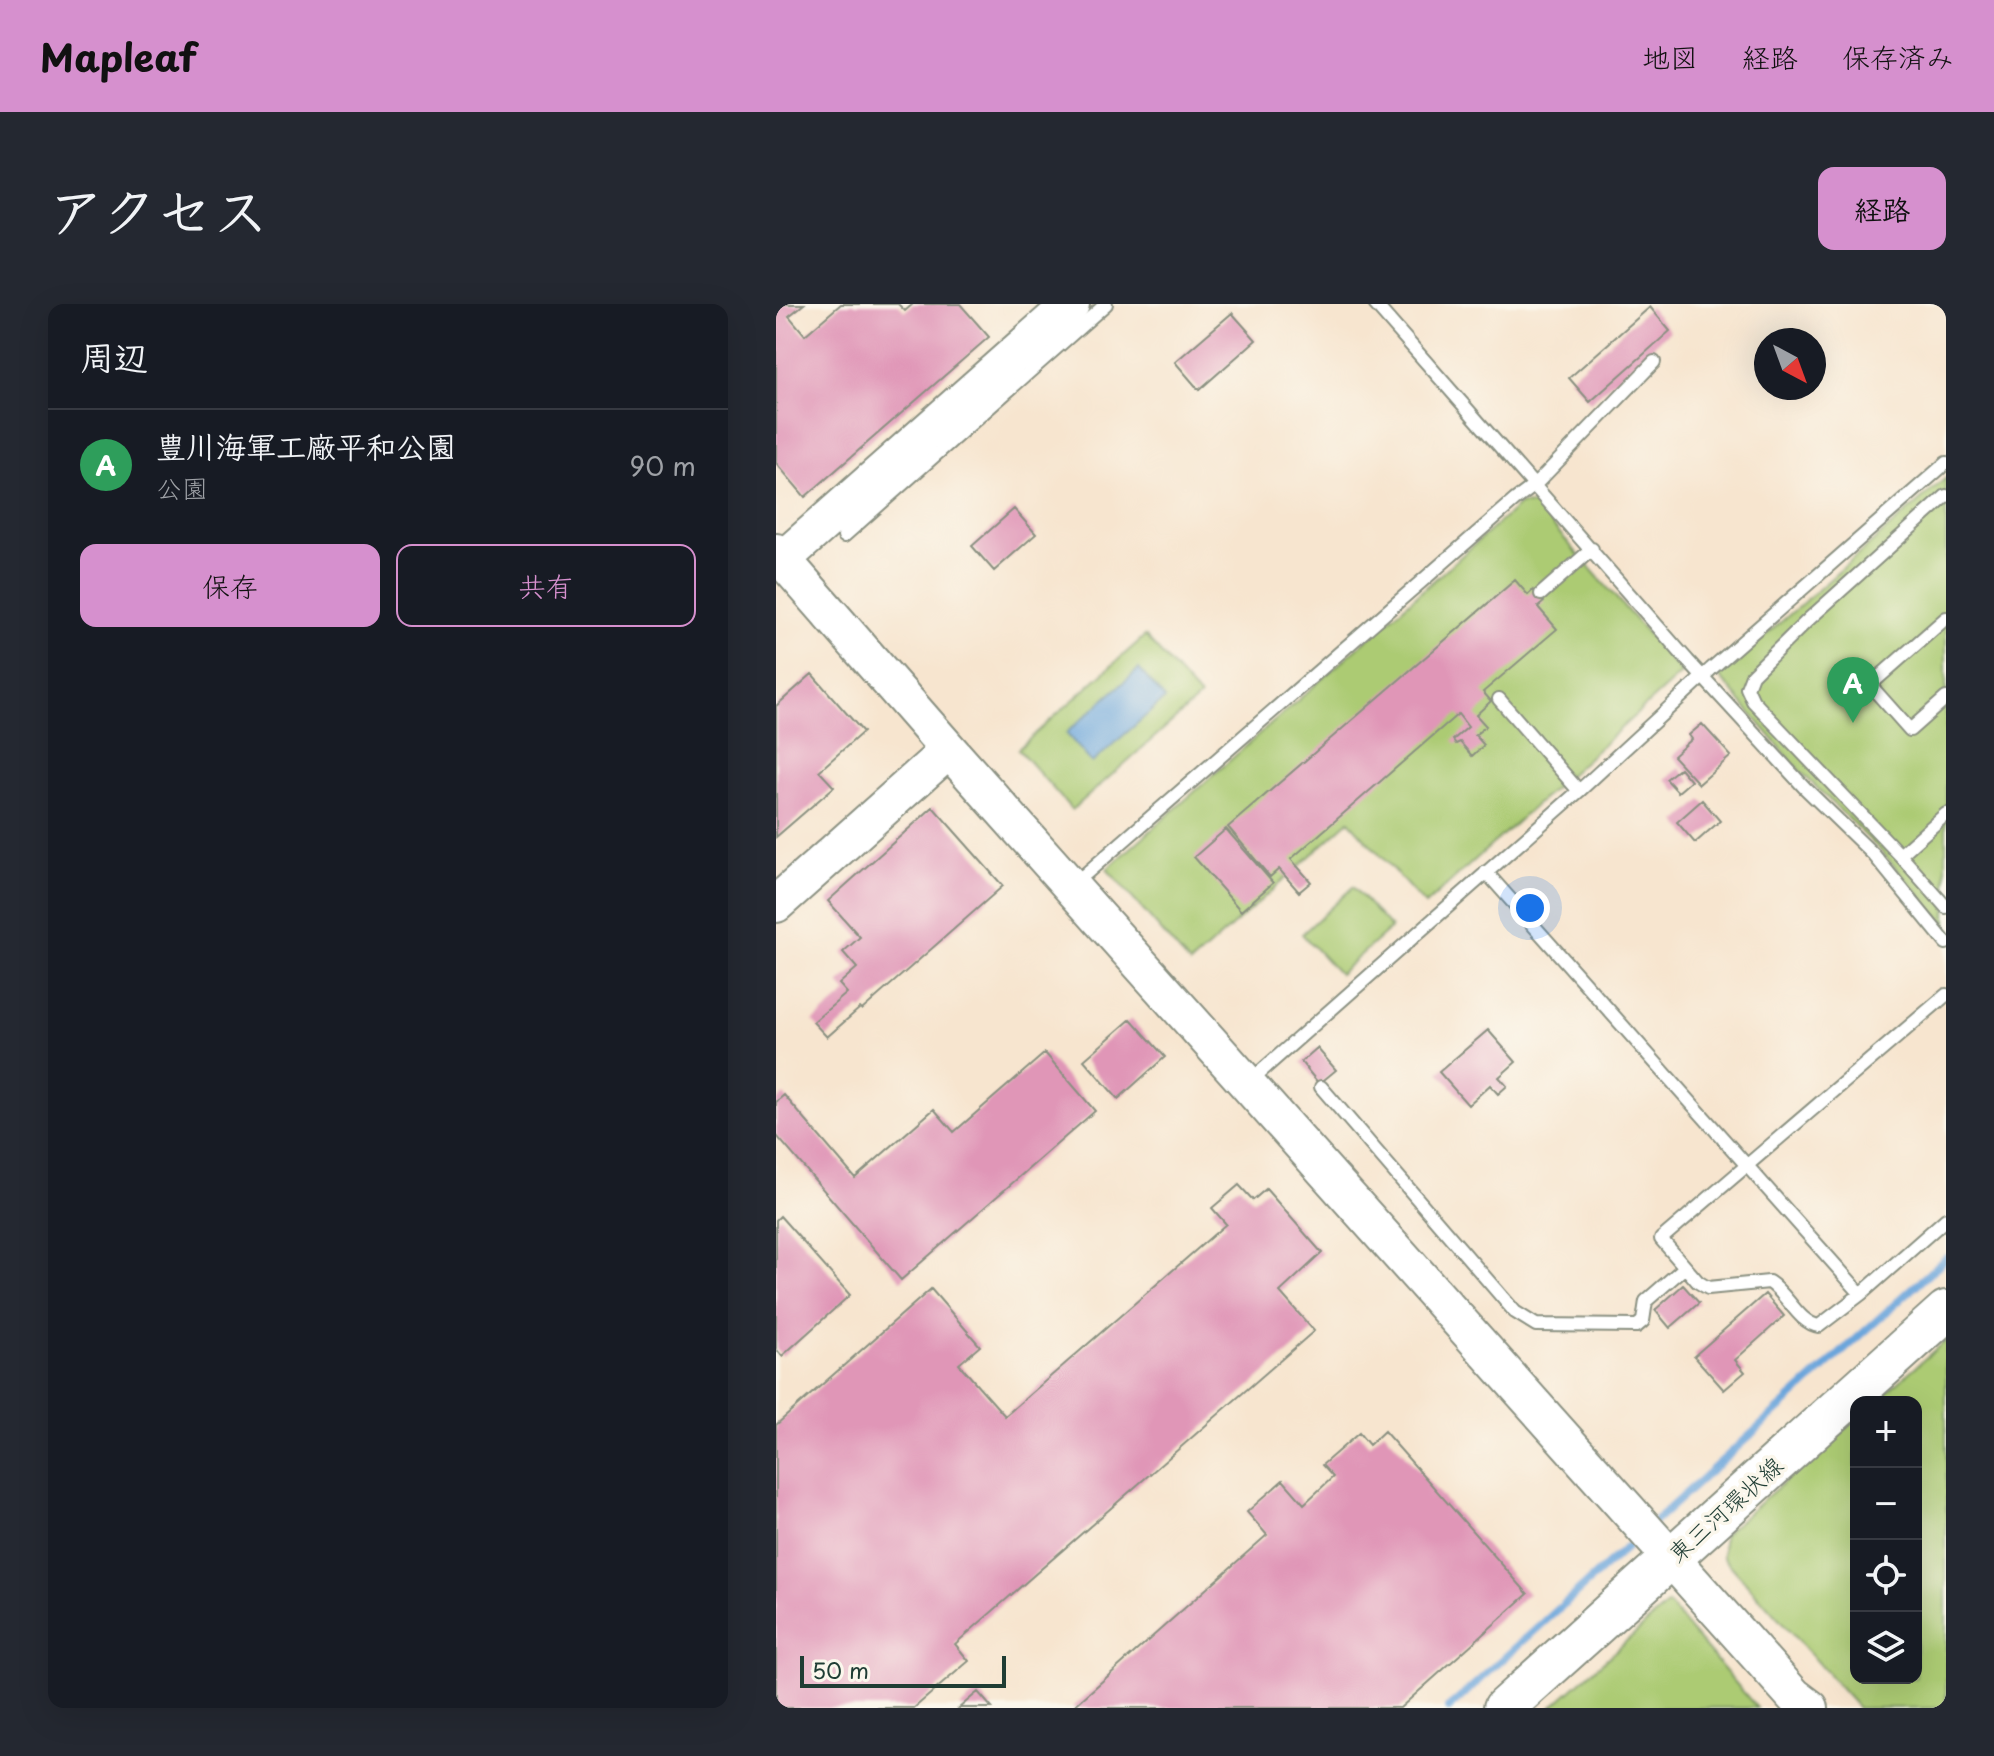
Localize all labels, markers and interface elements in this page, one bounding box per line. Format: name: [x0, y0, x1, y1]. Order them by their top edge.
text: Mapleaf: [40, 28, 197, 85]
text: 地図: [1642, 35, 1698, 78]
text: 経路: [1742, 35, 1798, 78]
text: 保存済み: [1842, 35, 1954, 78]
text: アクセス: [48, 166, 269, 251]
button: 経路: [1818, 167, 1946, 250]
north arrow: [1754, 328, 1826, 400]
text: 周辺: [80, 330, 148, 382]
text: 豊川海軍工廠平和公園: [156, 423, 456, 468]
text: A: [96, 446, 116, 485]
text: 90 m: [629, 446, 696, 485]
text: 公園: [156, 468, 208, 507]
button: 保存: [80, 544, 380, 627]
button: 共有: [396, 544, 696, 627]
pin: A: [1827, 657, 1879, 723]
your location: [1510, 888, 1550, 928]
map controls: [1850, 1396, 1922, 1684]
button: +: [1850, 1396, 1922, 1468]
street label: 東三河環状線: [1659, 1447, 1790, 1570]
button: −: [1850, 1468, 1922, 1540]
button: locate: [1850, 1540, 1922, 1612]
button: layers: [1850, 1612, 1922, 1684]
scale bar: [800, 1652, 1006, 1688]
text: 50 m: [812, 1653, 869, 1686]

